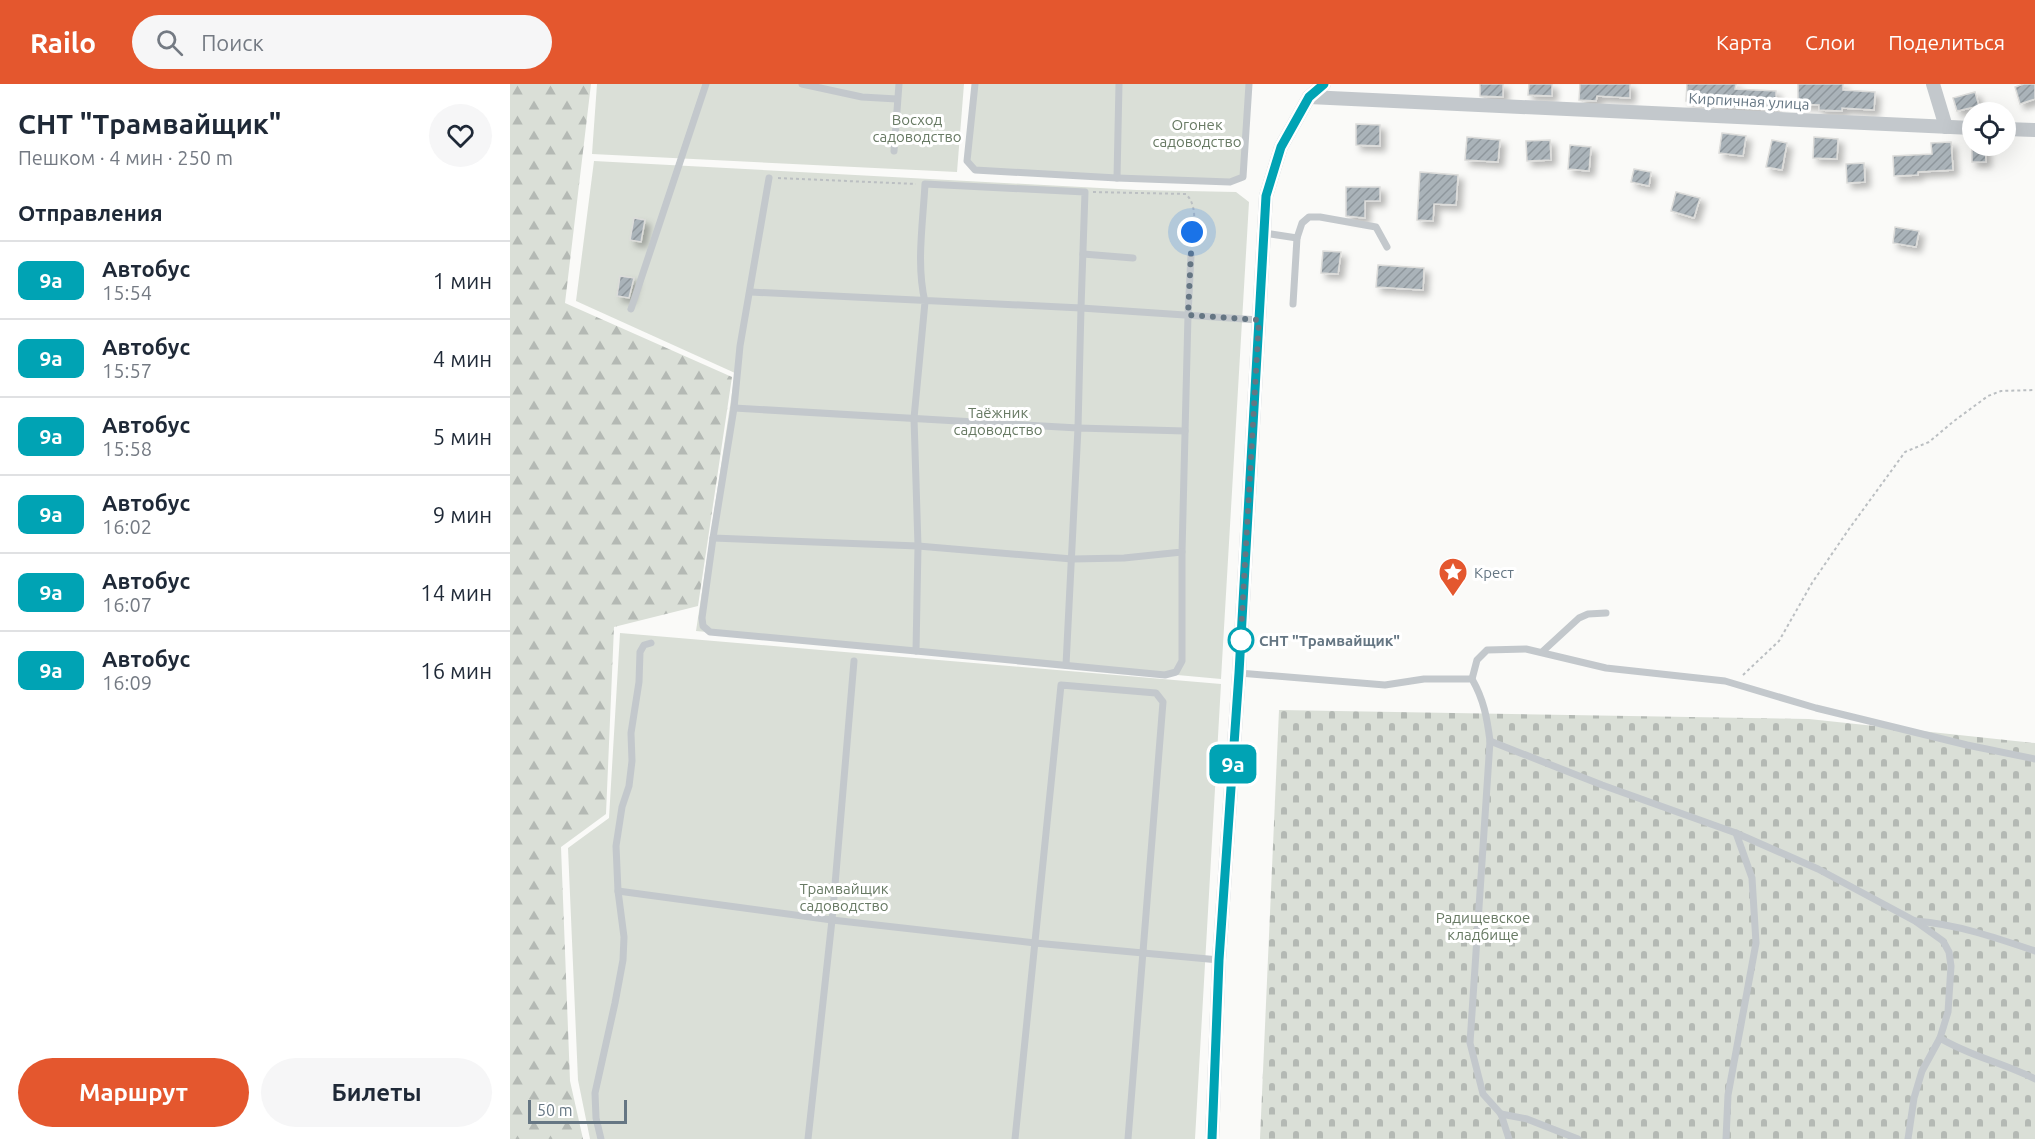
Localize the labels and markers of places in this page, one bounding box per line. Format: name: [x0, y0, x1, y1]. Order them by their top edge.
place icon: Крест: [1437, 556, 1469, 598]
place label: Крест: [1474, 564, 1514, 581]
marker: СНТ "Трамвайщик": [1228, 627, 1254, 653]
place label: СНТ "Трамвайщик": [1259, 632, 1400, 649]

